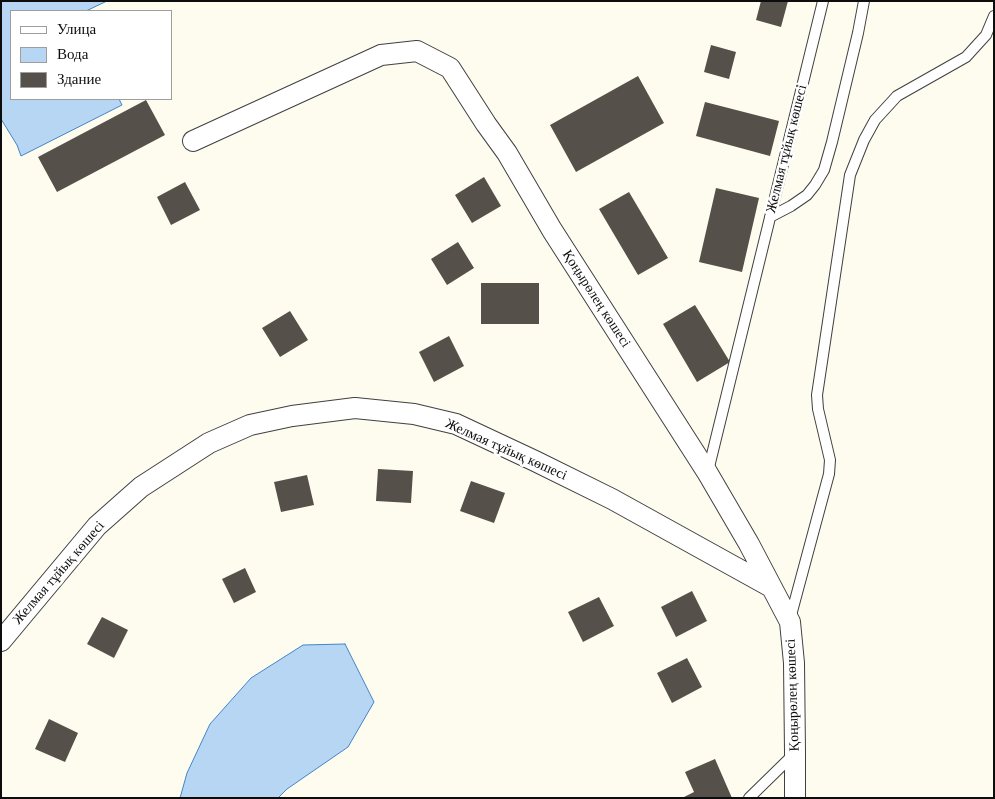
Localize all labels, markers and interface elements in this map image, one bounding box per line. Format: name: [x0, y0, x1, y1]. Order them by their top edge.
legend: [10, 10, 172, 100]
text: Улица: [57, 21, 96, 37]
text: Вода: [57, 46, 88, 62]
text: Здание: [57, 71, 101, 87]
street label: Желмая тұйық көшесі: [763, 83, 811, 215]
street label: Қоңырөлең көшесі: [558, 247, 634, 351]
street label: Желмая тұйық көшесі: [443, 416, 569, 484]
street label: Желмая тұйық көшесі: [10, 518, 108, 628]
street label: Қоңырөлең көшесі: [783, 638, 803, 752]

